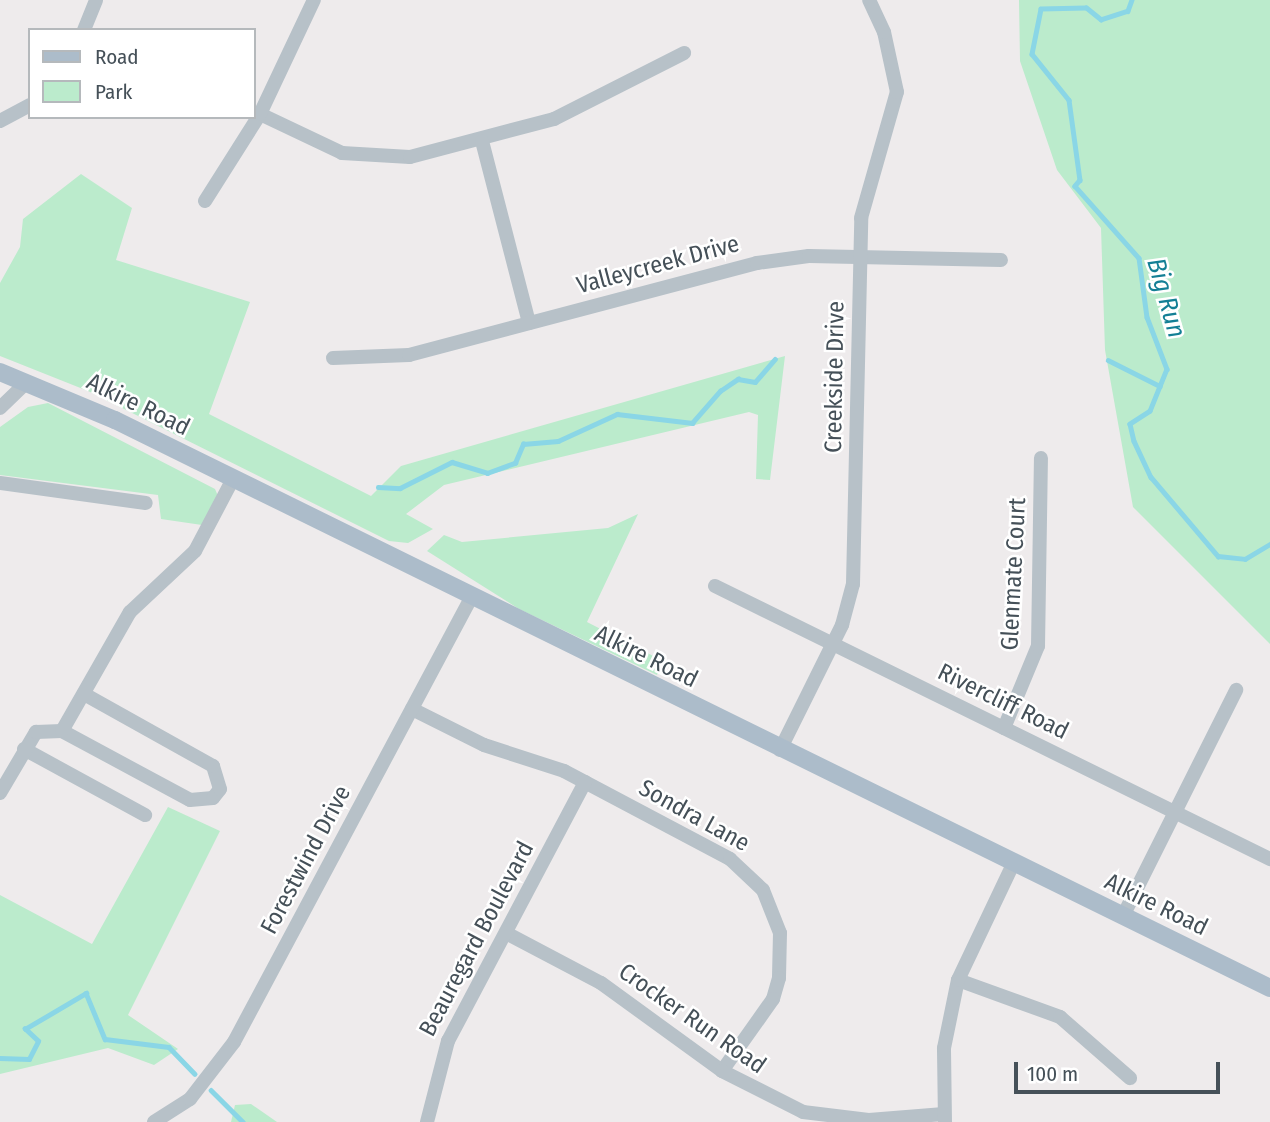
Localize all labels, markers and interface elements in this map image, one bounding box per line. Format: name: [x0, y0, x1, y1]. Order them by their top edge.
legend: [28, 28, 256, 119]
text: Road: [95, 44, 139, 70]
text: Park: [95, 79, 132, 105]
street label: Valleycreek Drive: [574, 229, 742, 301]
water label: Big Run: [1140, 255, 1192, 341]
street label: Creekside Drive: [819, 301, 851, 453]
street label: Alkire Road: [82, 368, 194, 442]
street label: Glenmate Court: [996, 497, 1032, 651]
street label: Alkire Road: [590, 620, 702, 694]
street label: Rivercliff Road: [933, 658, 1073, 746]
street label: Sondra Lane: [634, 774, 754, 858]
street label: Forestwind Drive: [255, 781, 357, 939]
street label: Beauregard Boulevard: [413, 837, 541, 1041]
street label: Alkire Road: [1100, 868, 1212, 942]
street label: Crocker Run Road: [613, 958, 771, 1080]
scale bar: [1018, 1048, 1224, 1092]
text: 100 m: [1027, 1061, 1078, 1087]

